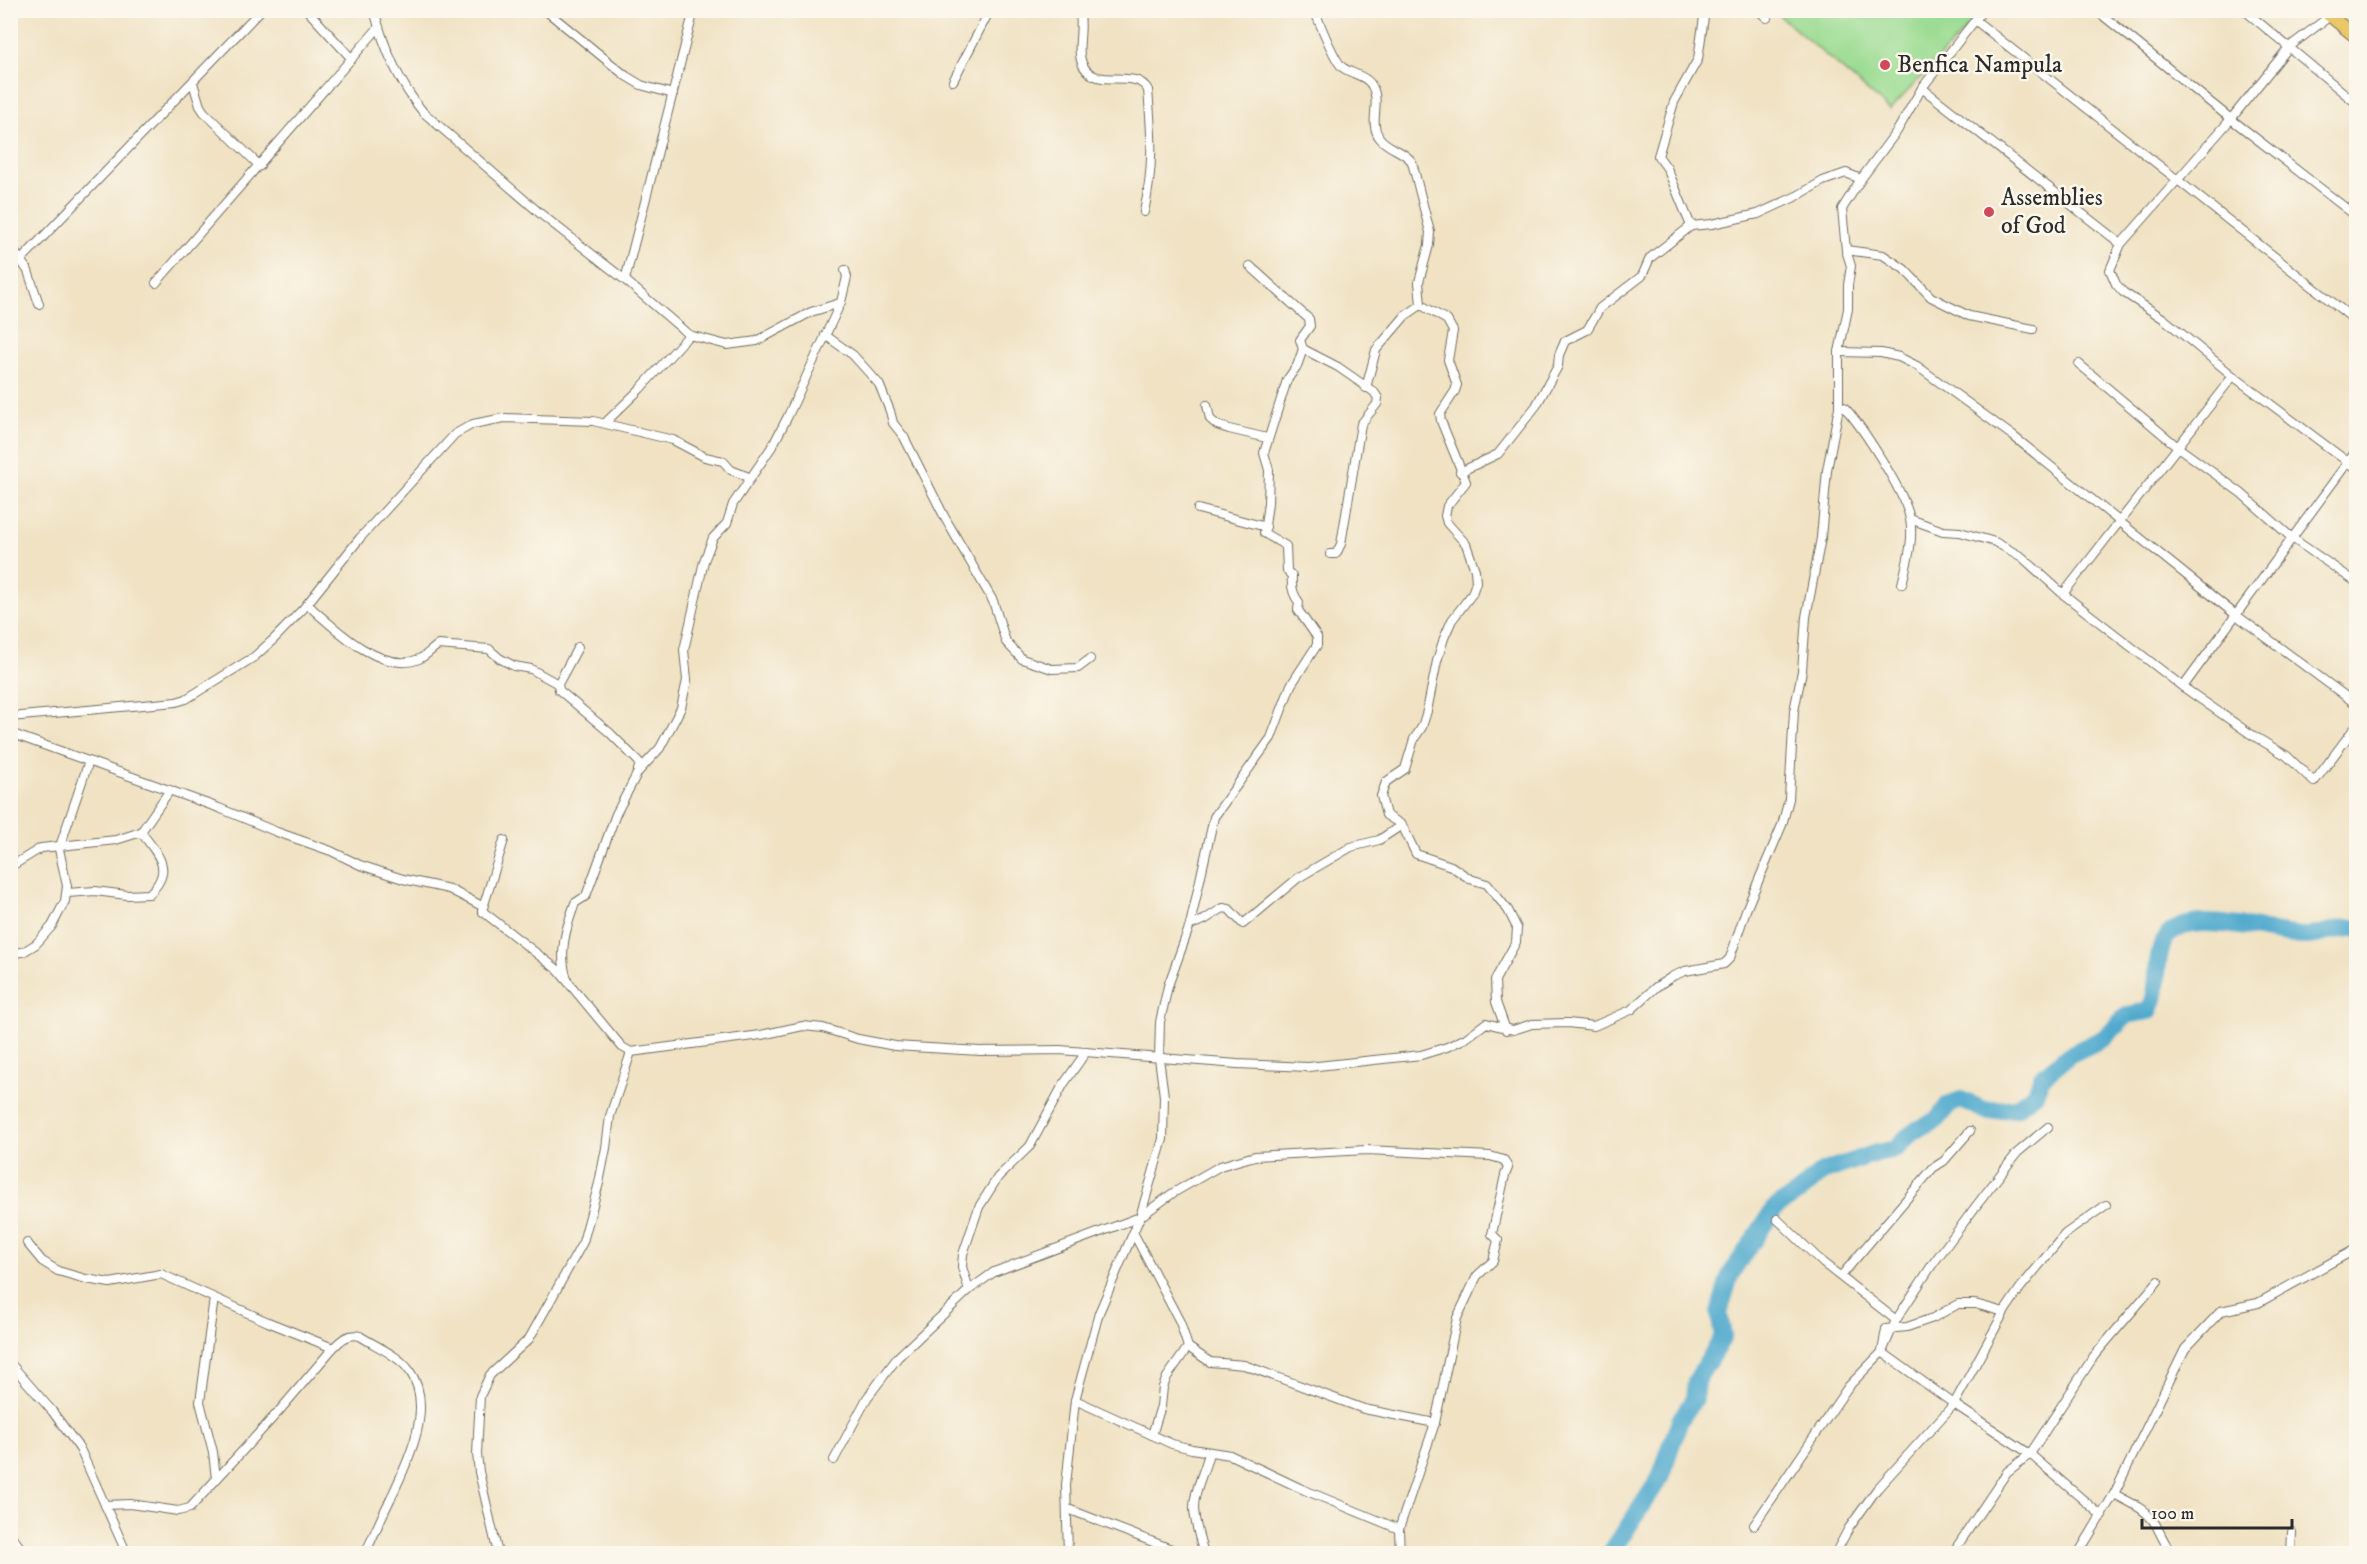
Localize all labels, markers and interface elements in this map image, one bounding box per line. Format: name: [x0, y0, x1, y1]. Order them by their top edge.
place label: Benfica Nampula: [1897, 50, 2063, 80]
marker: Benfica Nampula: [1878, 58, 1892, 72]
place label: Assemblies of God: [2001, 183, 2103, 241]
marker: Assemblies of God: [1982, 205, 1996, 219]
scale bar: [2142, 1492, 2292, 1530]
text: 100 m: [2151, 1503, 2194, 1525]

